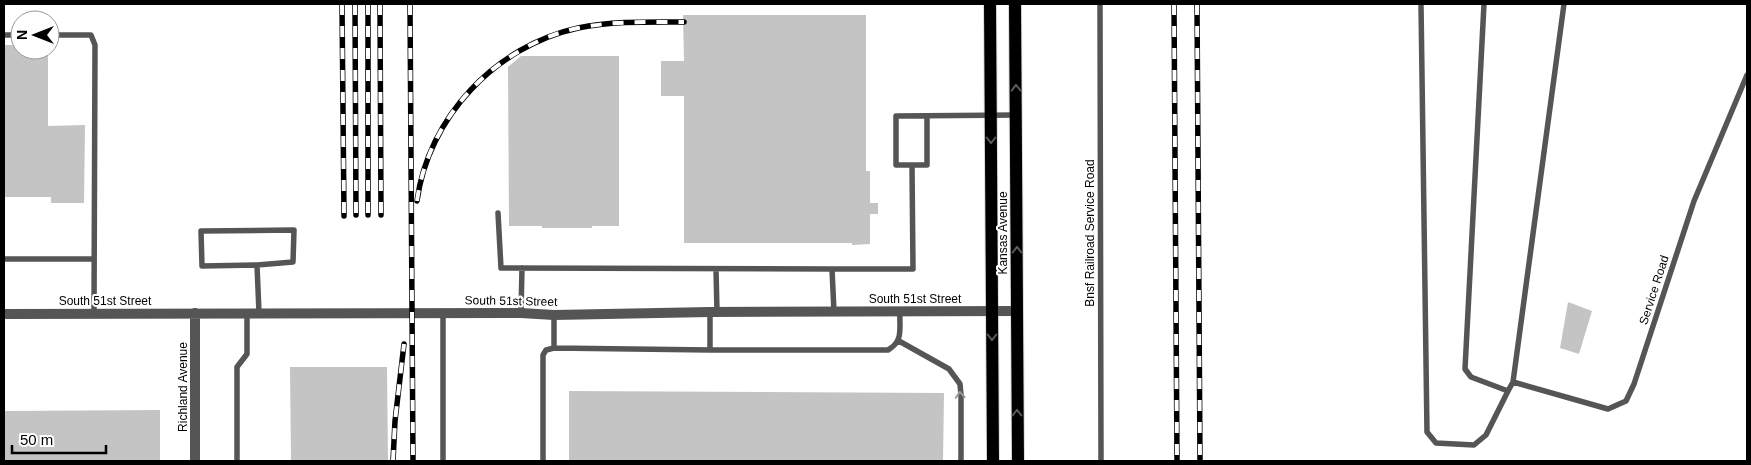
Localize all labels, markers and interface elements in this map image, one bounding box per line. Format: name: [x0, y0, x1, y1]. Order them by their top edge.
north arrow: [10, 10, 60, 60]
text: N: [14, 30, 30, 40]
one-way arrow: [1011, 83, 1021, 91]
one-way arrow: [986, 136, 996, 144]
street label: Bnsf Railroad Service Road: [1083, 159, 1097, 307]
street label: Kansas Avenue: [996, 191, 1010, 275]
one-way arrow: [1012, 246, 1022, 254]
street label: Service Road: [1636, 254, 1672, 326]
street label: South 51st Street: [869, 292, 962, 306]
street label: South 51st Street: [465, 293, 558, 309]
street label: South 51st Street: [59, 294, 152, 308]
one-way arrow: [987, 334, 997, 342]
street label: Richland Avenue: [176, 342, 190, 432]
one-way arrow: [955, 391, 966, 399]
one-way arrow: [1012, 408, 1023, 416]
scale bar: [12, 422, 106, 454]
text: 50 m: [20, 431, 53, 448]

